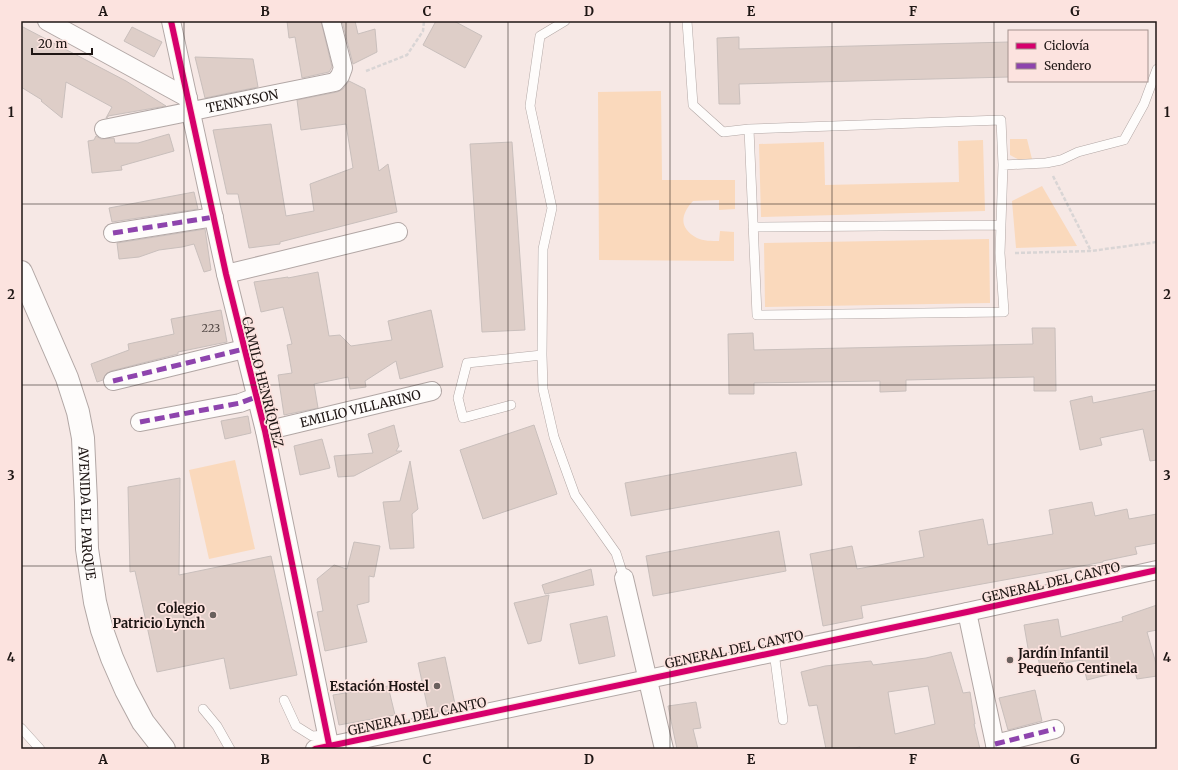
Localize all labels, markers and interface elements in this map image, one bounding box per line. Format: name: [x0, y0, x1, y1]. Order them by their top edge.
text: A: [97, 3, 108, 20]
text: B: [260, 3, 270, 20]
text: C: [423, 3, 432, 20]
text: D: [584, 3, 594, 20]
text: E: [747, 3, 756, 20]
text: F: [909, 3, 917, 20]
text: G: [1070, 3, 1080, 20]
scale bar: [32, 30, 92, 56]
legend: [1008, 30, 1148, 82]
text: 20 m: [38, 36, 67, 51]
text: Ciclovía: [1044, 38, 1090, 53]
text: Sendero: [1044, 58, 1091, 73]
street label: TENNYSON: [205, 86, 280, 117]
text: 1: [8, 104, 14, 121]
text: 1: [1164, 104, 1170, 121]
text: 2: [7, 286, 15, 303]
text: 2: [1163, 286, 1171, 303]
street label: CAMILO HENRÍQUEZ: [238, 315, 288, 449]
house number: 223: [202, 321, 220, 335]
street label: EMILIO VILLARINO: [298, 386, 423, 431]
street label: AVENIDA EL PARQUE: [74, 445, 100, 582]
text: 3: [7, 467, 15, 484]
text: 3: [1163, 467, 1171, 484]
street label: GENERAL DEL CANTO: [980, 558, 1122, 607]
place label: Colegio Patricio Lynch: [113, 600, 205, 632]
marker: Colegio Patricio Lynch: [208, 610, 218, 620]
street label: GENERAL DEL CANTO: [663, 626, 805, 672]
place label: Jardín Infantil Pequeño Centinela: [1017, 645, 1137, 677]
text: 4: [7, 649, 16, 666]
text: 4: [1163, 649, 1172, 666]
marker: Jardín Infantil Pequeño Centinela: [1005, 655, 1015, 665]
place label: Estación Hostel: [329, 678, 429, 695]
marker: Estación Hostel: [432, 681, 442, 691]
street label: GENERAL DEL CANTO: [346, 693, 488, 739]
text: A: [97, 751, 108, 768]
text: B: [260, 751, 270, 768]
text: C: [423, 751, 432, 768]
text: D: [584, 751, 594, 768]
text: E: [747, 751, 756, 768]
text: F: [909, 751, 917, 768]
text: G: [1070, 751, 1080, 768]

